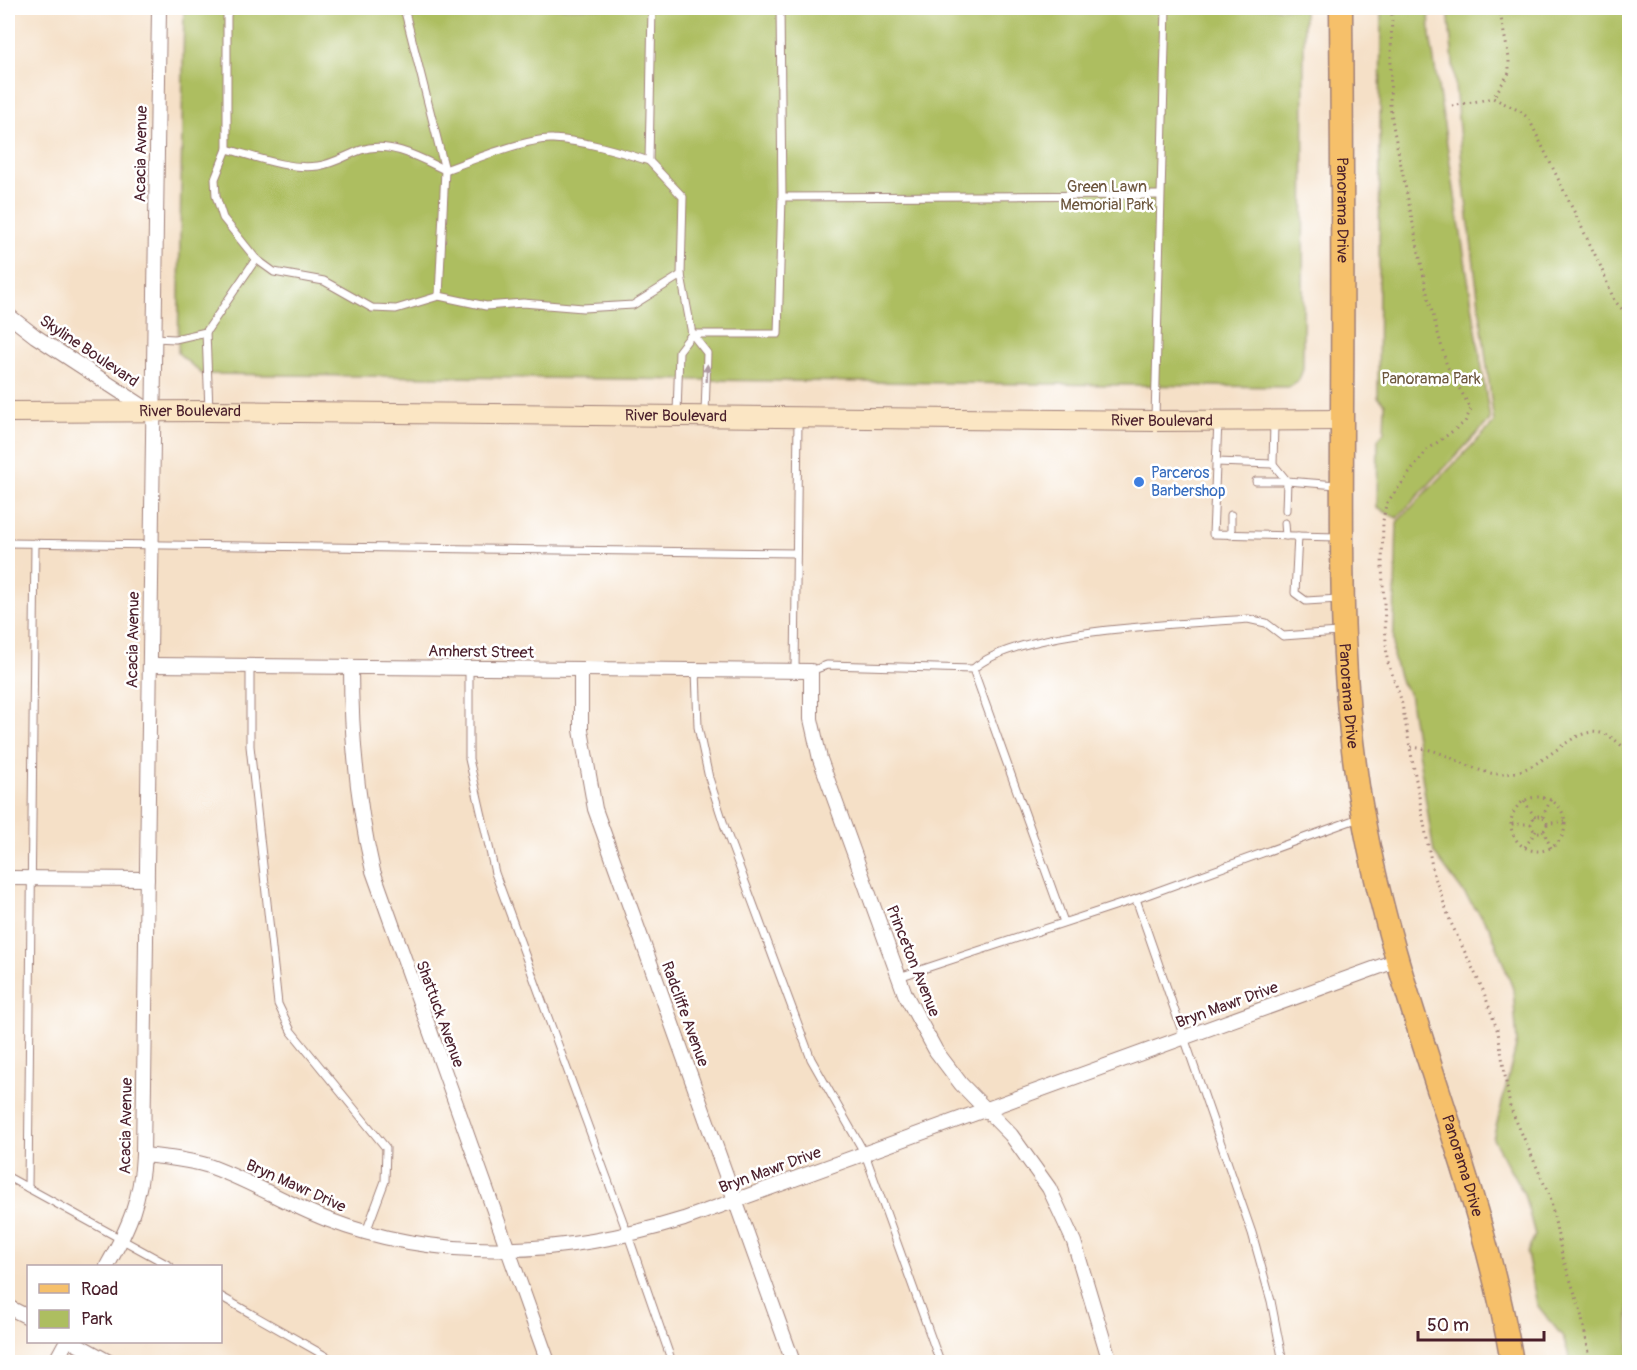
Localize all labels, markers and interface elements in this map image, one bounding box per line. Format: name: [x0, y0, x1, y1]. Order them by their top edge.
street label: Acacia Avenue: [130, 105, 152, 203]
street label: Panorama Drive: [1332, 157, 1352, 263]
park label: Green Lawn Memorial Park: [1060, 177, 1154, 215]
street label: Skyline Boulevard: [36, 311, 142, 391]
one-way arrow: [702, 363, 711, 382]
park label: Panorama Park: [1381, 369, 1481, 389]
street label: River Boulevard: [139, 401, 241, 421]
street label: River Boulevard: [625, 405, 727, 426]
street label: River Boulevard: [1111, 411, 1213, 431]
place label: Parceros Barbershop: [1151, 463, 1226, 501]
marker: Parceros Barbershop: [1132, 475, 1146, 489]
street label: Acacia Avenue: [122, 591, 144, 689]
street label: Amherst Street: [428, 641, 535, 663]
street label: Panorama Drive: [1334, 643, 1363, 750]
street label: Princeton Avenue: [882, 902, 945, 1020]
street label: Shattuck Avenue: [411, 958, 469, 1070]
street label: Radcliffe Avenue: [657, 959, 713, 1069]
street label: Bryn Mawr Drive: [1173, 977, 1281, 1033]
street label: Acacia Avenue: [115, 1077, 137, 1175]
street label: Panorama Drive: [1437, 1112, 1487, 1219]
street label: Bryn Mawr Drive: [716, 1142, 824, 1198]
street label: Bryn Mawr Drive: [243, 1155, 349, 1217]
legend: [27, 1265, 222, 1343]
text: Road: [81, 1278, 118, 1301]
scale bar: [1418, 1304, 1544, 1342]
text: Park: [81, 1308, 113, 1331]
text: 50 m: [1427, 1314, 1469, 1337]

